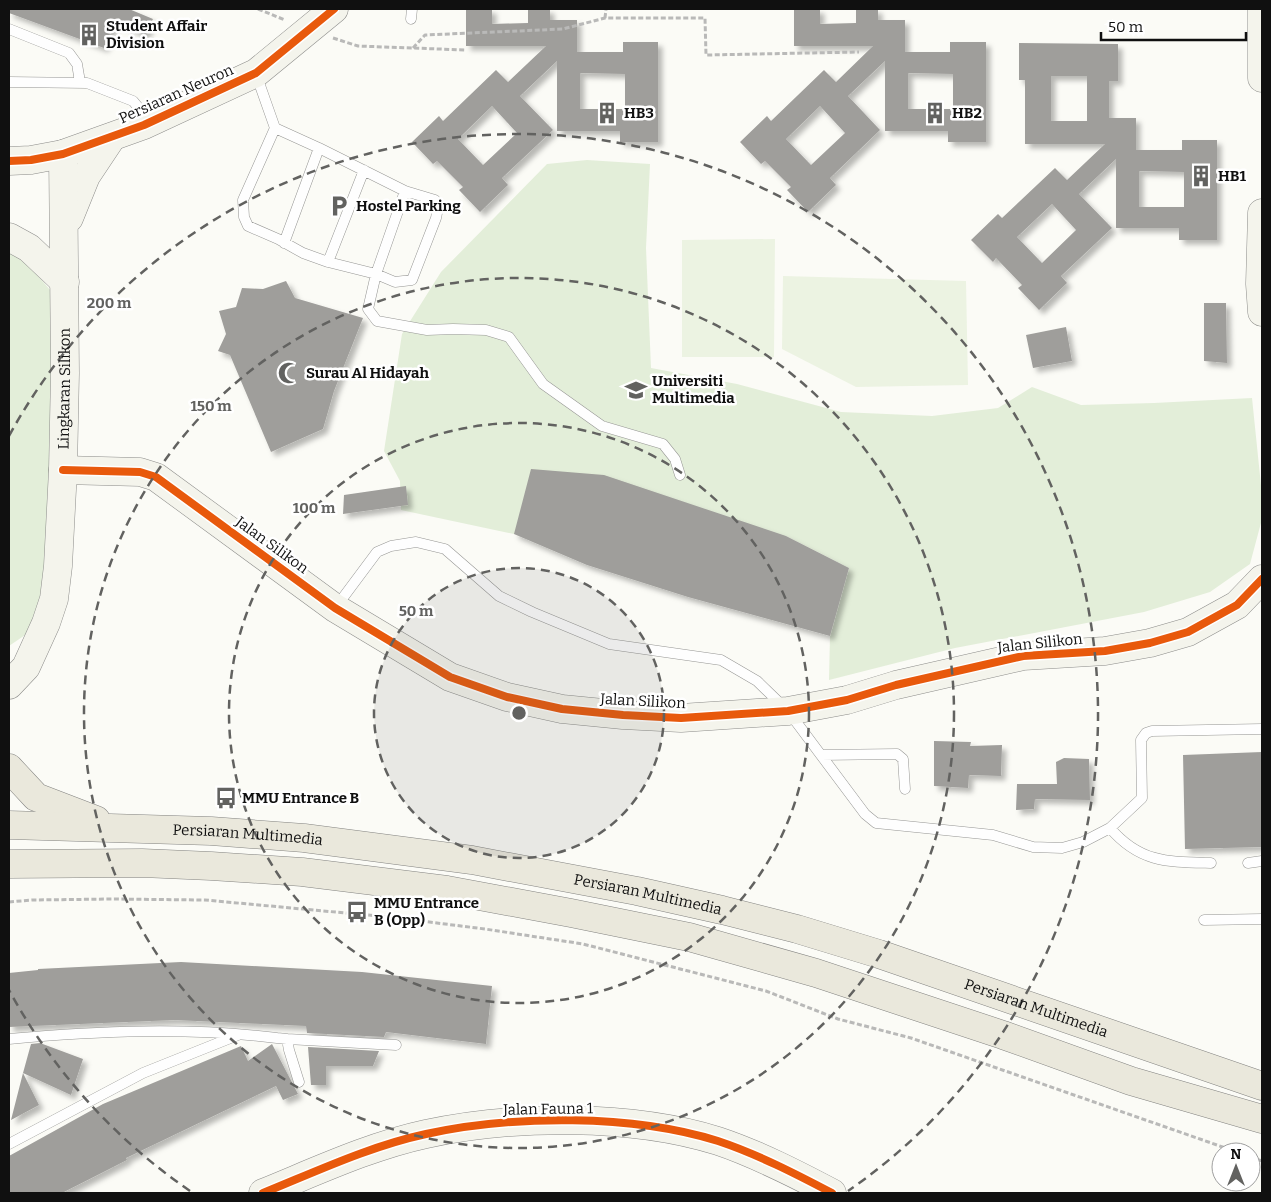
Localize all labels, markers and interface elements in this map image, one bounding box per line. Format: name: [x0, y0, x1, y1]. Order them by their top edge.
scale bar: [1101, 10, 1246, 42]
place label: Student Affair Division: [106, 17, 207, 52]
text: 50 m: [1108, 18, 1144, 36]
building icon: Student Affair Division: [76, 22, 102, 48]
street label: Persiaran Neuron: [116, 60, 236, 127]
building icon: HB3: [594, 100, 620, 126]
building icon: HB2: [922, 100, 948, 126]
place label: HB3: [624, 104, 654, 122]
place label: HB2: [952, 104, 982, 122]
building icon: HB1: [1188, 163, 1214, 189]
place label: HB1: [1218, 167, 1247, 185]
parking icon: Hostel Parking: [326, 193, 352, 219]
place label: Hostel Parking: [356, 197, 461, 215]
text: 200 m: [87, 294, 132, 312]
street label: Lingkaran Silikon: [54, 328, 74, 450]
mosque icon: Surau Al Hidayah: [276, 360, 302, 386]
place label: Surau Al Hidayah: [306, 364, 429, 382]
place label: Universiti Multimedia: [652, 372, 735, 407]
school or university icon: Universiti Multimedia: [623, 377, 649, 403]
text: 150 m: [190, 397, 232, 415]
text: 100 m: [293, 499, 336, 517]
street label: Jalan Silikon: [231, 512, 312, 578]
text: 50 m: [399, 602, 434, 620]
street label: Jalan Silikon: [996, 630, 1084, 657]
street label: Jalan Silikon: [599, 690, 687, 712]
centre of rings: [510, 704, 528, 722]
bus stop icon: MMU Entrance B: [213, 785, 239, 811]
place label: MMU Entrance B: [242, 789, 360, 807]
street label: Persiaran Multimedia: [172, 821, 324, 849]
street label: Persiaran Multimedia: [572, 870, 724, 919]
place label: MMU Entrance B (Opp): [374, 894, 479, 929]
bus stop icon: MMU Entrance B (Opp): [344, 899, 370, 925]
street label: Persiaran Multimedia: [962, 975, 1110, 1041]
street label: Jalan Fauna 1: [502, 1099, 593, 1119]
north arrow: [1211, 1142, 1261, 1192]
text: N: [1231, 1146, 1242, 1163]

